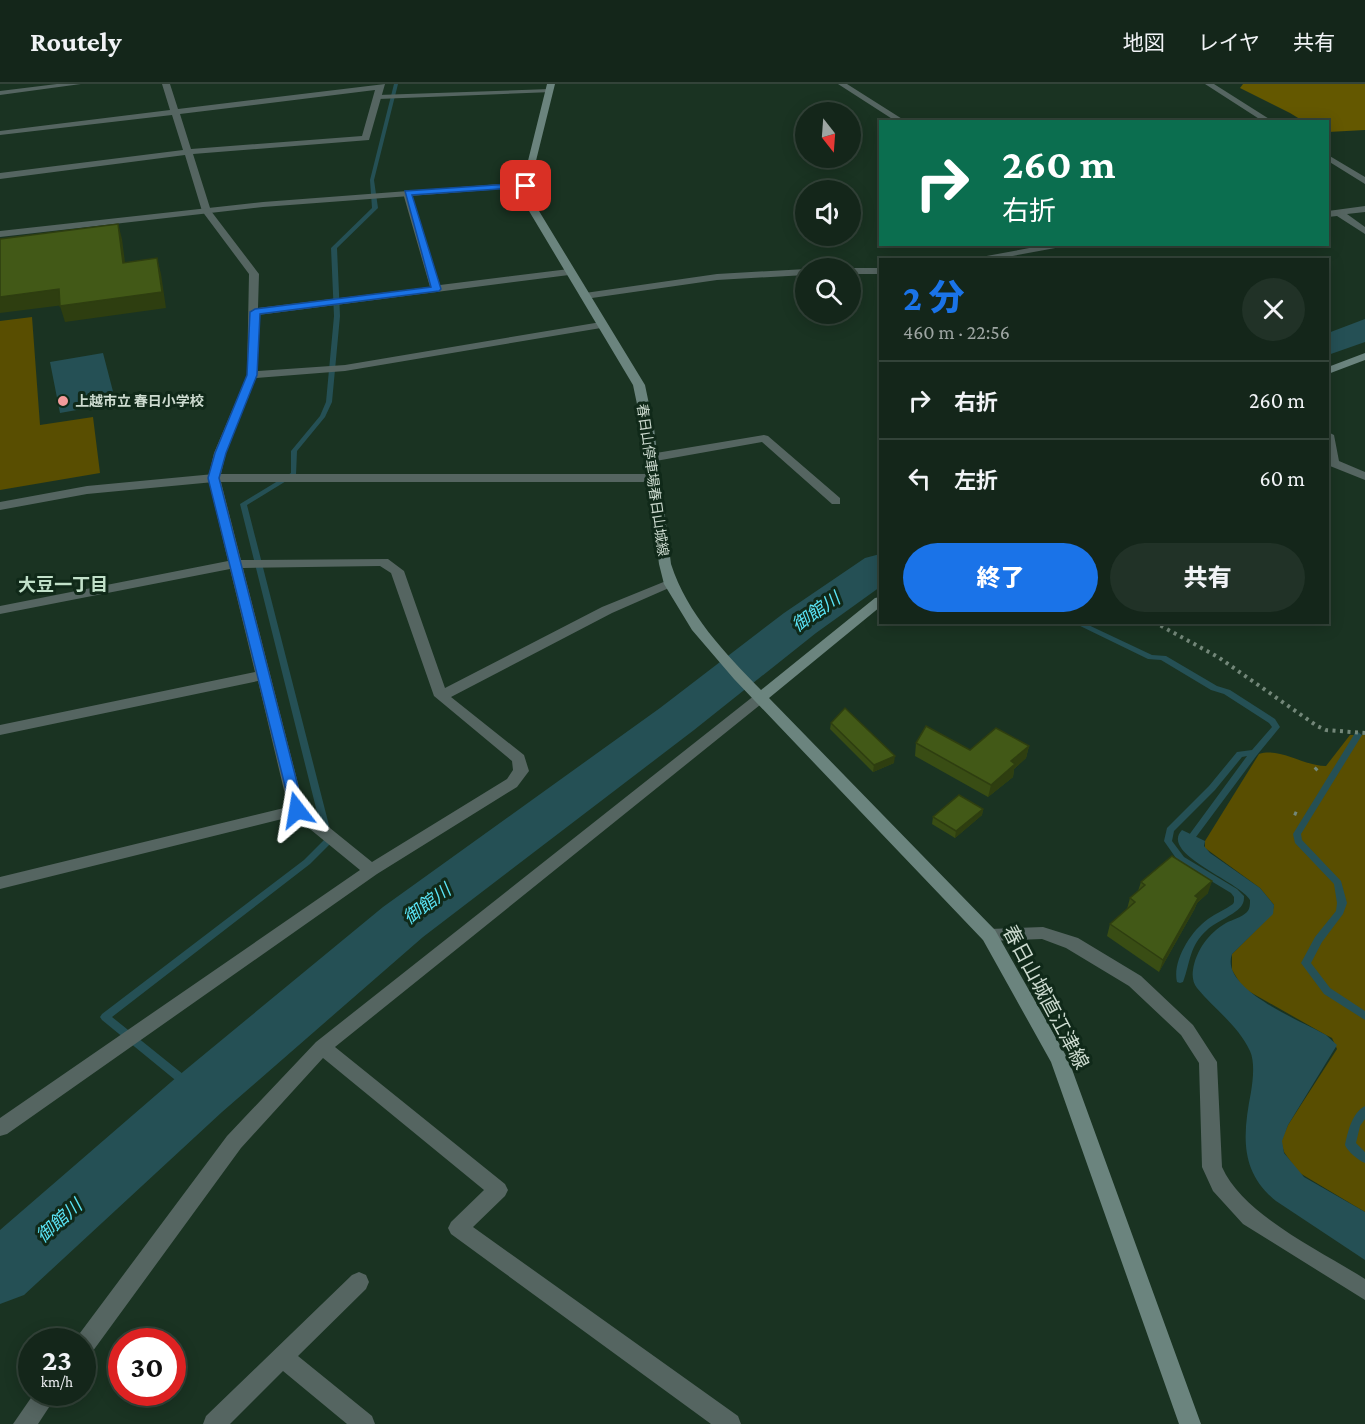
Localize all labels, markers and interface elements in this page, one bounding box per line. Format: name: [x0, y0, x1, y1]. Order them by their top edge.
text: Routely: [30, 26, 122, 57]
text: 地図: [1123, 31, 1165, 55]
text: レイヤ: [1198, 31, 1260, 55]
text: 共有: [1293, 31, 1335, 55]
north arrow: [795, 102, 861, 168]
map controls: [795, 102, 861, 324]
text: 260 m: [1002, 140, 1116, 187]
icon: right: [903, 144, 981, 222]
pin: [500, 160, 551, 211]
icon: arrive: [509, 169, 542, 202]
button: sound: [795, 180, 861, 246]
text: 右折: [1002, 196, 1056, 226]
button: search: [795, 258, 861, 324]
text: 2 分: [903, 278, 965, 318]
button: close: [1242, 278, 1305, 341]
text: 460 m · 22:56: [903, 321, 1010, 343]
icon: right: [903, 384, 936, 417]
text: 260 m: [1249, 388, 1305, 413]
text: 右折: [954, 390, 998, 415]
place label: 上越市立 春日小学校: [75, 393, 204, 409]
marker: 上越市立 春日小学校: [56, 394, 70, 408]
street label: 春日山停車場春日山城線: [634, 403, 672, 557]
icon: left: [903, 462, 936, 495]
text: 60 m: [1260, 466, 1305, 491]
text: 左折: [954, 468, 998, 493]
button: 終了: [903, 543, 1098, 612]
button: 共有: [1110, 543, 1305, 612]
district label: 大豆一丁目: [18, 575, 108, 595]
water label: 御館川: [788, 587, 845, 636]
position arrow: [265, 778, 329, 842]
water label: 御館川: [399, 879, 456, 928]
street label: 春日山城直江津線: [999, 921, 1093, 1073]
water label: 御館川: [32, 1194, 87, 1246]
speed limit sign: 30: [108, 1328, 186, 1406]
text: 23: [42, 1343, 72, 1376]
text: km/h: [41, 1374, 73, 1390]

